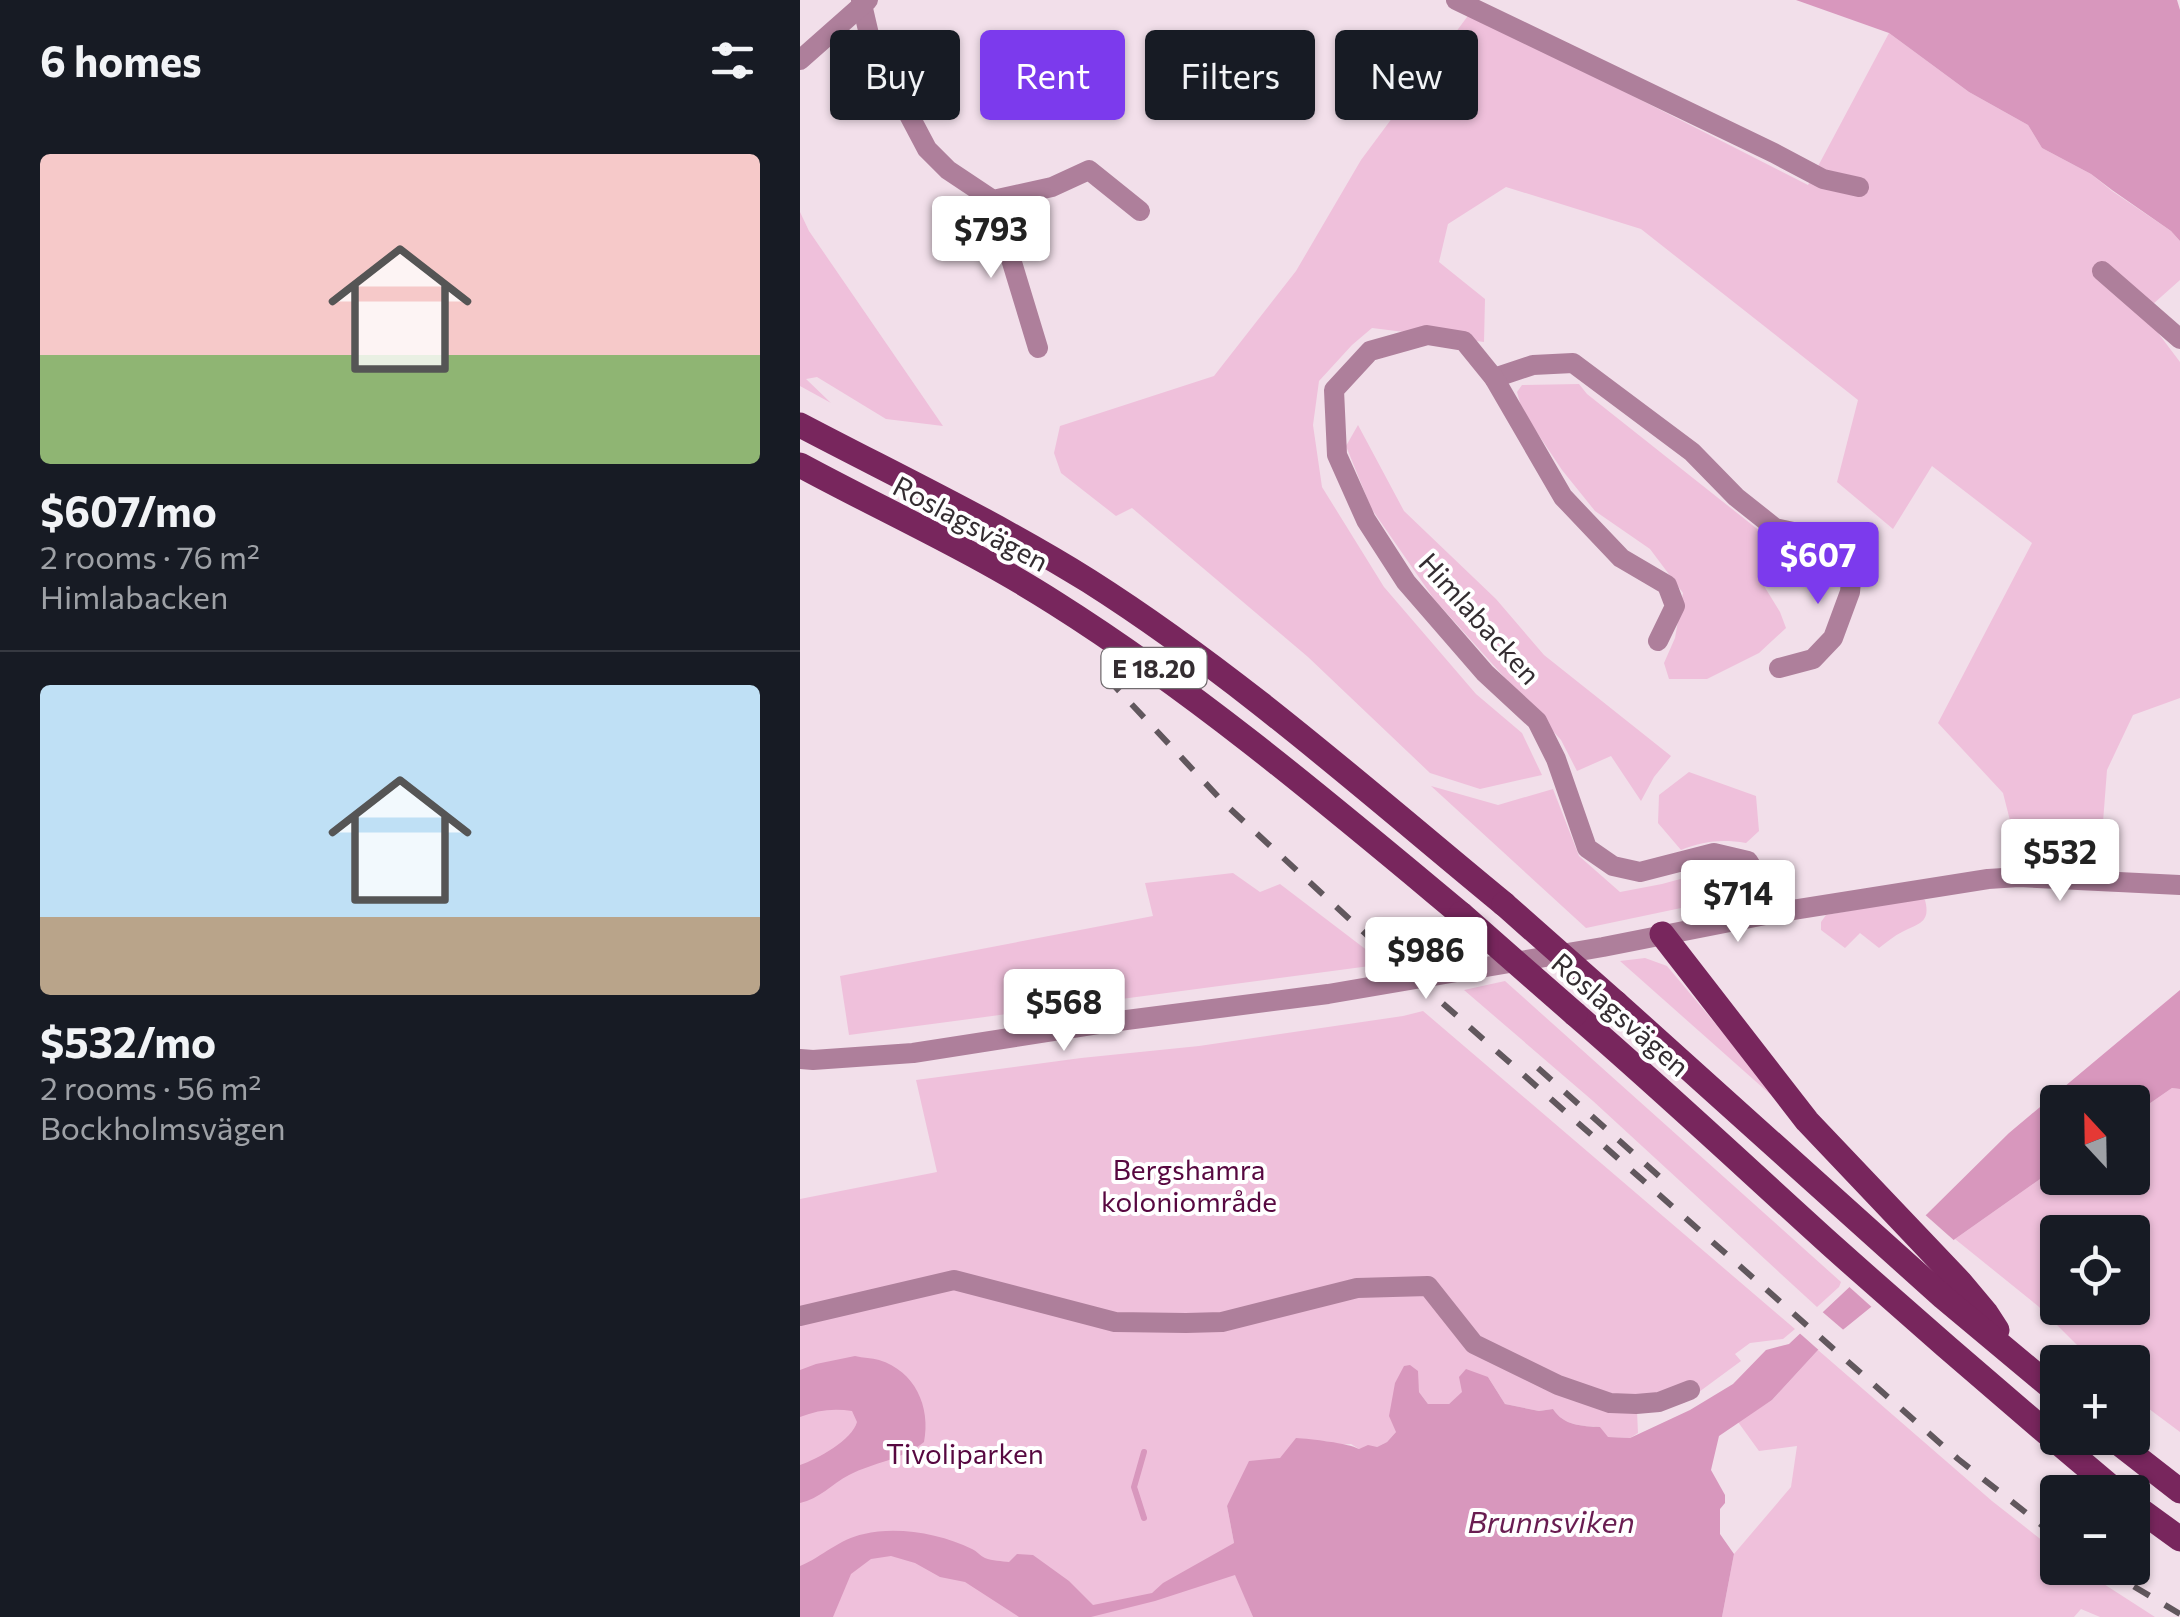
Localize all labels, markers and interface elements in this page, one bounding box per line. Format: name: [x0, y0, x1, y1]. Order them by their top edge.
chip: Buy: [830, 30, 960, 120]
chip: Rent: [980, 30, 1125, 120]
chip: Filters: [1145, 30, 1315, 120]
chip: New: [1335, 30, 1478, 120]
icon: filters: [705, 33, 760, 88]
text: 6 homes: [40, 34, 202, 86]
pin: $793: [932, 196, 1050, 281]
text: $793: [954, 208, 1028, 248]
icon: home: [310, 219, 490, 399]
street label: Roslagsvägen: [888, 468, 1054, 578]
text: $607/mo: [40, 484, 217, 536]
pin: $607: [1759, 522, 1877, 607]
text: $607: [1780, 534, 1856, 574]
text: 2 rooms · 76 m²: [40, 536, 260, 576]
street label: Himlabacken: [1412, 545, 1548, 691]
text: Himlabacken: [40, 576, 228, 616]
road number: E 18.20: [1102, 648, 1206, 688]
icon: home: [310, 750, 490, 930]
pin: $532: [2001, 819, 2119, 904]
text: $532: [2023, 831, 2097, 871]
pin: $714: [1679, 860, 1797, 945]
text: $714: [1703, 872, 1773, 912]
pin: $986: [1367, 917, 1485, 1002]
text: $986: [1387, 929, 1465, 969]
street label: Roslagsvägen: [1545, 945, 1697, 1083]
pin: $568: [1005, 969, 1123, 1054]
text: $568: [1026, 981, 1102, 1021]
text: $532/mo: [40, 1015, 216, 1067]
text: 2 rooms · 56 m²: [40, 1067, 261, 1107]
north arrow: [2040, 1085, 2150, 1195]
map controls: [2040, 1085, 2150, 1585]
text: Bockholmsvägen: [40, 1107, 286, 1147]
park label: Bergshamra koloniområde: [1101, 1152, 1277, 1218]
button: locate: [2040, 1215, 2150, 1325]
button: +: [2040, 1345, 2150, 1455]
park label: Tivoliparken: [886, 1436, 1044, 1470]
button: −: [2040, 1475, 2150, 1585]
water label: Brunnsviken: [1467, 1502, 1635, 1539]

